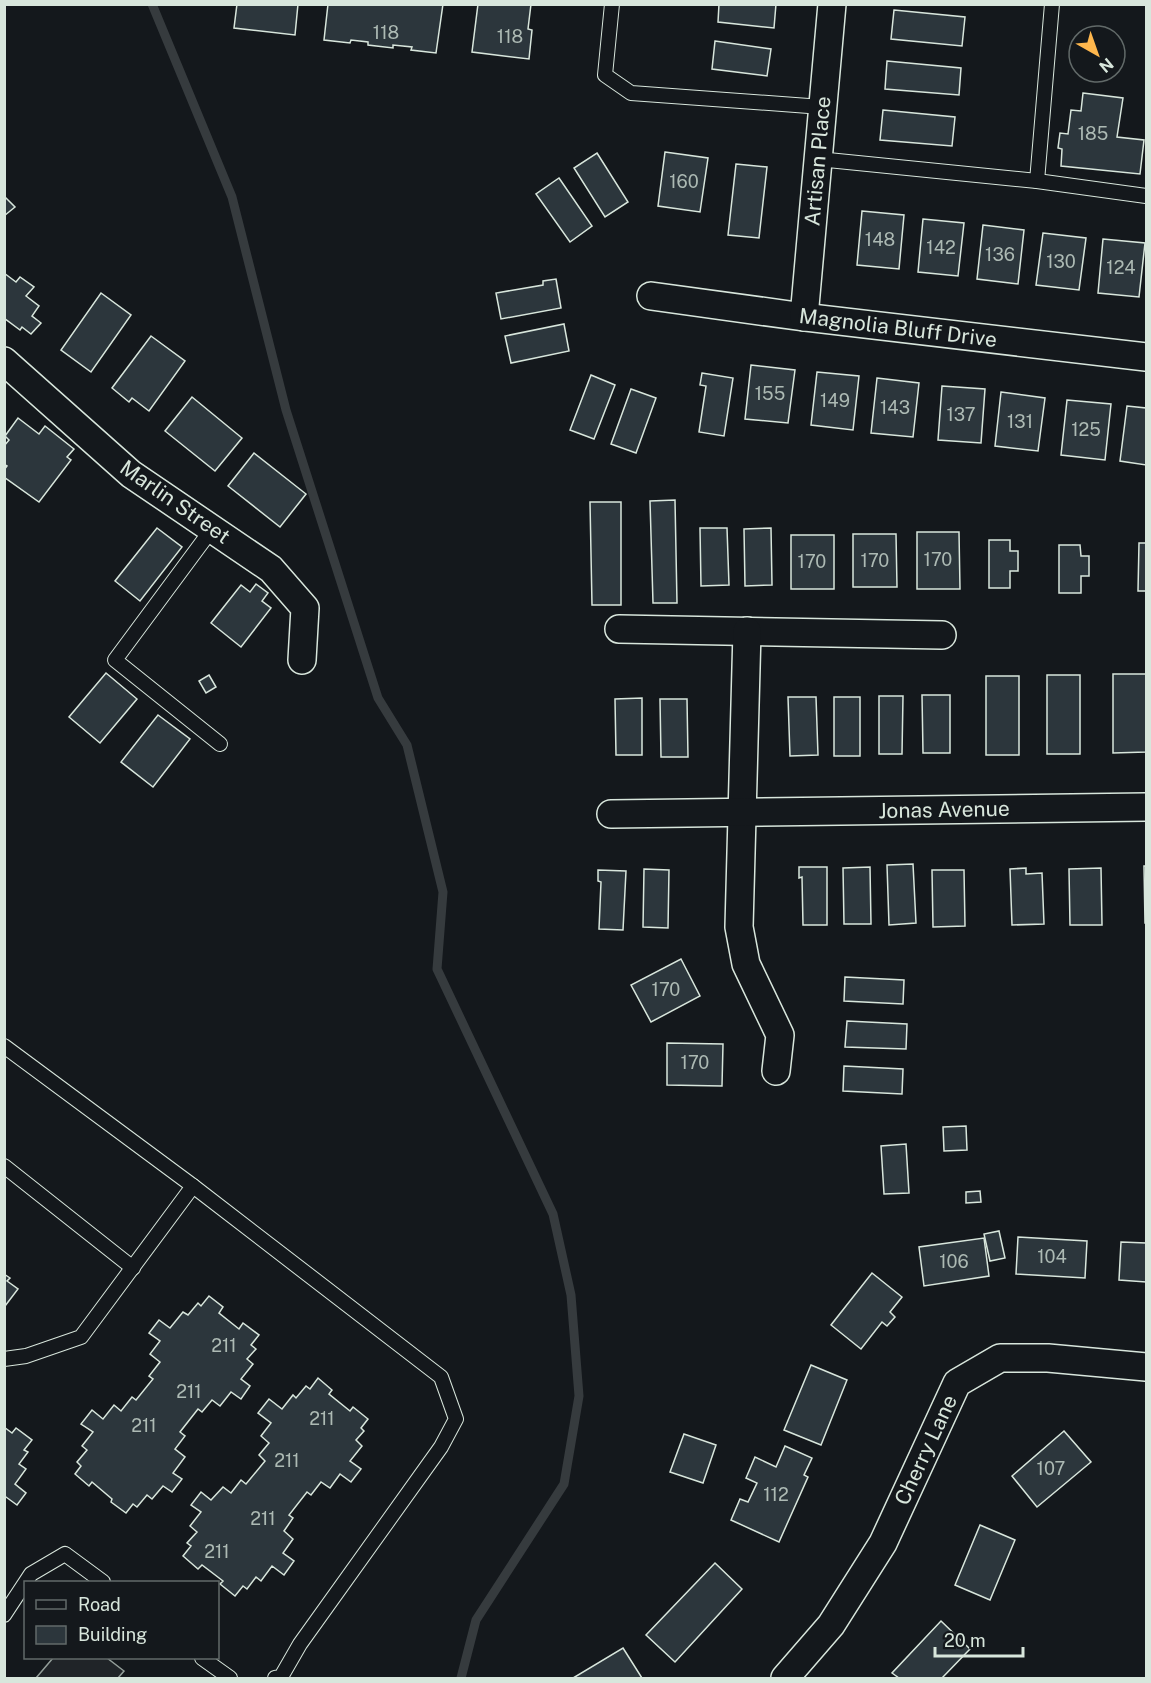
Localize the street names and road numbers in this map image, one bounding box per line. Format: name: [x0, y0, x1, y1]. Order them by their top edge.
street label: Artisan Place: [799, 95, 836, 227]
street label: Magnolia Bluff Drive: [798, 303, 998, 352]
street label: Marlin Street: [115, 454, 235, 549]
street label: Jonas Avenue: [878, 796, 1010, 823]
street label: Cherry Lane: [889, 1391, 962, 1509]

